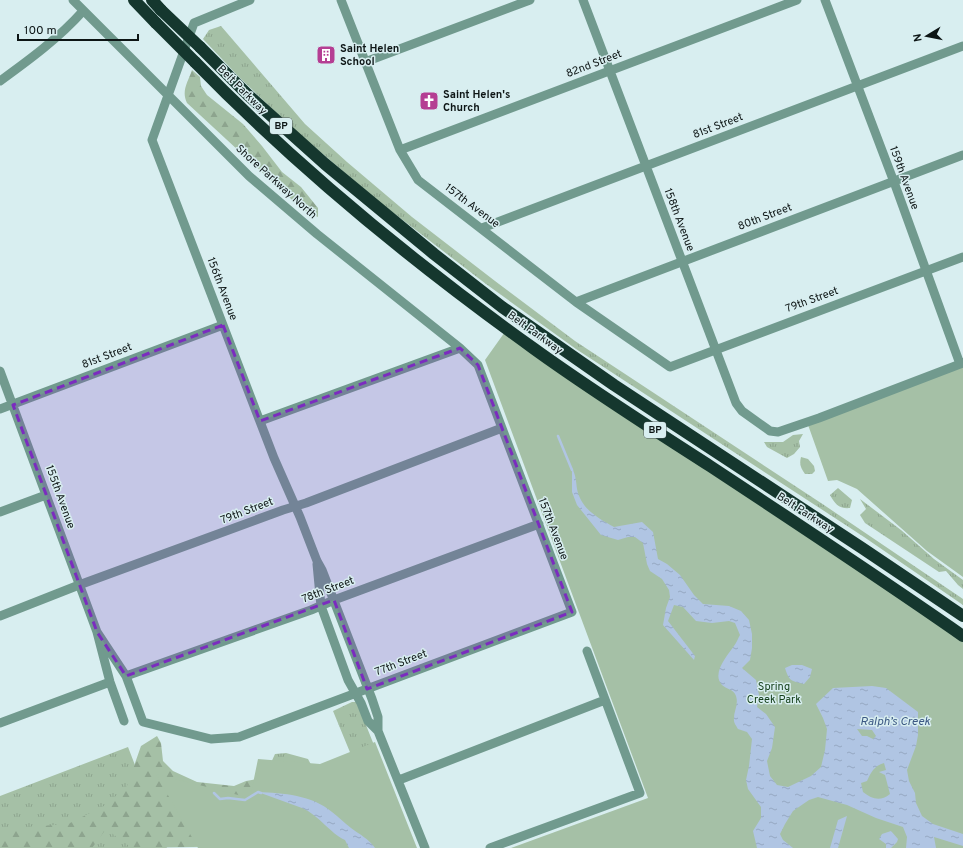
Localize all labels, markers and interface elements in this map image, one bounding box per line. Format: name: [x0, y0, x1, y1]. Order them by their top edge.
scale bar: [18, 16, 138, 42]
north arrow: [907, 16, 947, 56]
text: 100 m: [24, 23, 57, 39]
text: N: [911, 32, 926, 43]
place label: Saint Helen School: [340, 42, 399, 69]
building icon: Saint Helen School: [315, 44, 337, 66]
street label: 82nd Street: [564, 47, 624, 81]
street label: Belt Parkway: [214, 62, 270, 118]
place label: Saint Helen's Church: [443, 88, 510, 115]
church icon: Saint Helen's Church: [418, 90, 440, 112]
street label: 81st Street: [691, 110, 745, 142]
road number: BP: [270, 118, 292, 134]
street label: Shore Parkway North: [232, 142, 320, 222]
street label: 159th Avenue: [886, 144, 922, 212]
street label: 157th Avenue: [442, 181, 502, 231]
street label: 158th Avenue: [661, 186, 697, 254]
street label: 80th Street: [736, 200, 794, 234]
street label: 156th Avenue: [204, 255, 240, 323]
street label: 79th Street: [784, 284, 840, 316]
street label: Belt Parkway: [505, 308, 565, 358]
street label: 81st Street: [80, 340, 134, 372]
road number: BP: [644, 422, 666, 438]
street label: 155th Avenue: [42, 463, 78, 531]
street label: Belt Parkway: [774, 489, 836, 537]
street label: 79th Street: [219, 495, 275, 527]
street label: 157th Avenue: [535, 496, 571, 562]
street label: 78th Street: [300, 574, 356, 606]
street label: 77th Street: [373, 647, 429, 679]
park label: Spring Creek Park: [747, 680, 801, 707]
water label: Ralph’s Creek: [860, 714, 931, 730]

